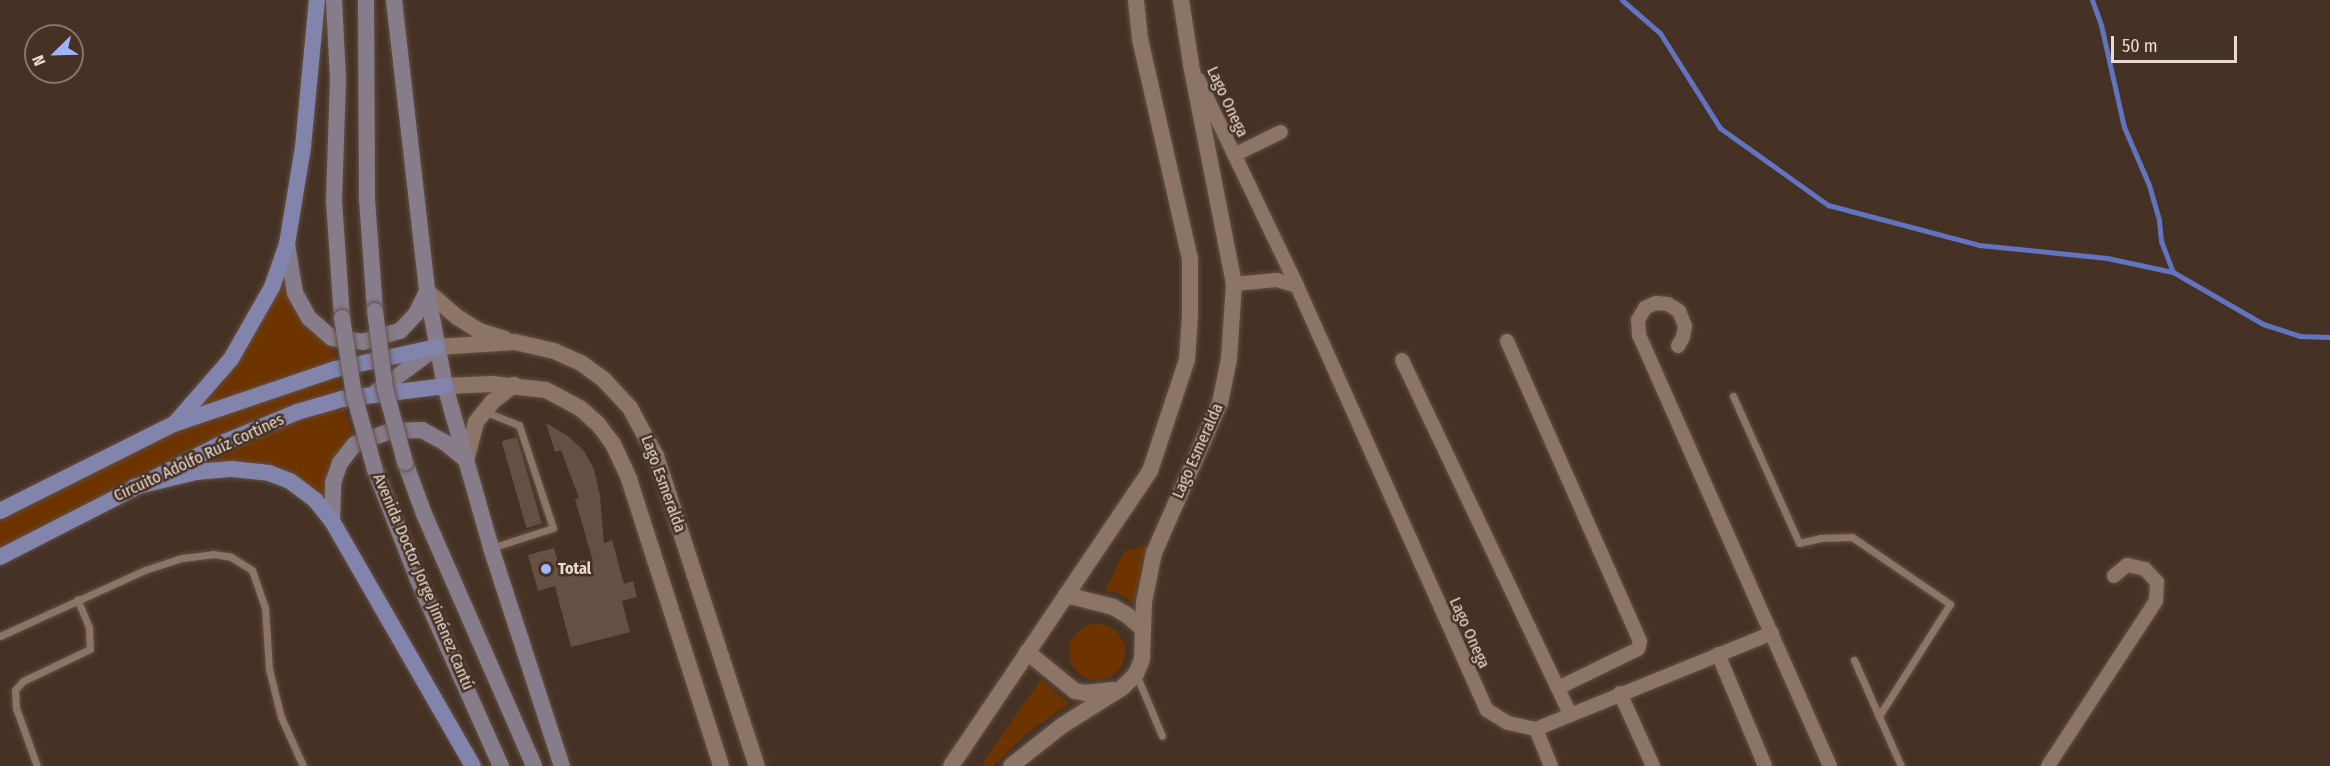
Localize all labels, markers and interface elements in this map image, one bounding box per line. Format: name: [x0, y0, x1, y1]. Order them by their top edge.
north arrow: [24, 24, 84, 84]
scale bar: [2114, 24, 2240, 62]
text: 50 m: [2122, 35, 2158, 57]
text: N: [28, 52, 49, 69]
street label: Lago Onega: [1202, 64, 1252, 140]
street label: Lago Esmeralda: [1169, 401, 1227, 501]
street label: Circuito Adolfo Ruíz Cortines: [111, 410, 287, 506]
street label: Lago Esmeralda: [637, 433, 689, 535]
street label: Avenida Doctor Jorge Jiménez Cantú: [369, 471, 477, 693]
place label: Total: [558, 559, 591, 579]
marker: Total: [539, 562, 553, 576]
street label: Lago Onega: [1445, 595, 1493, 671]

